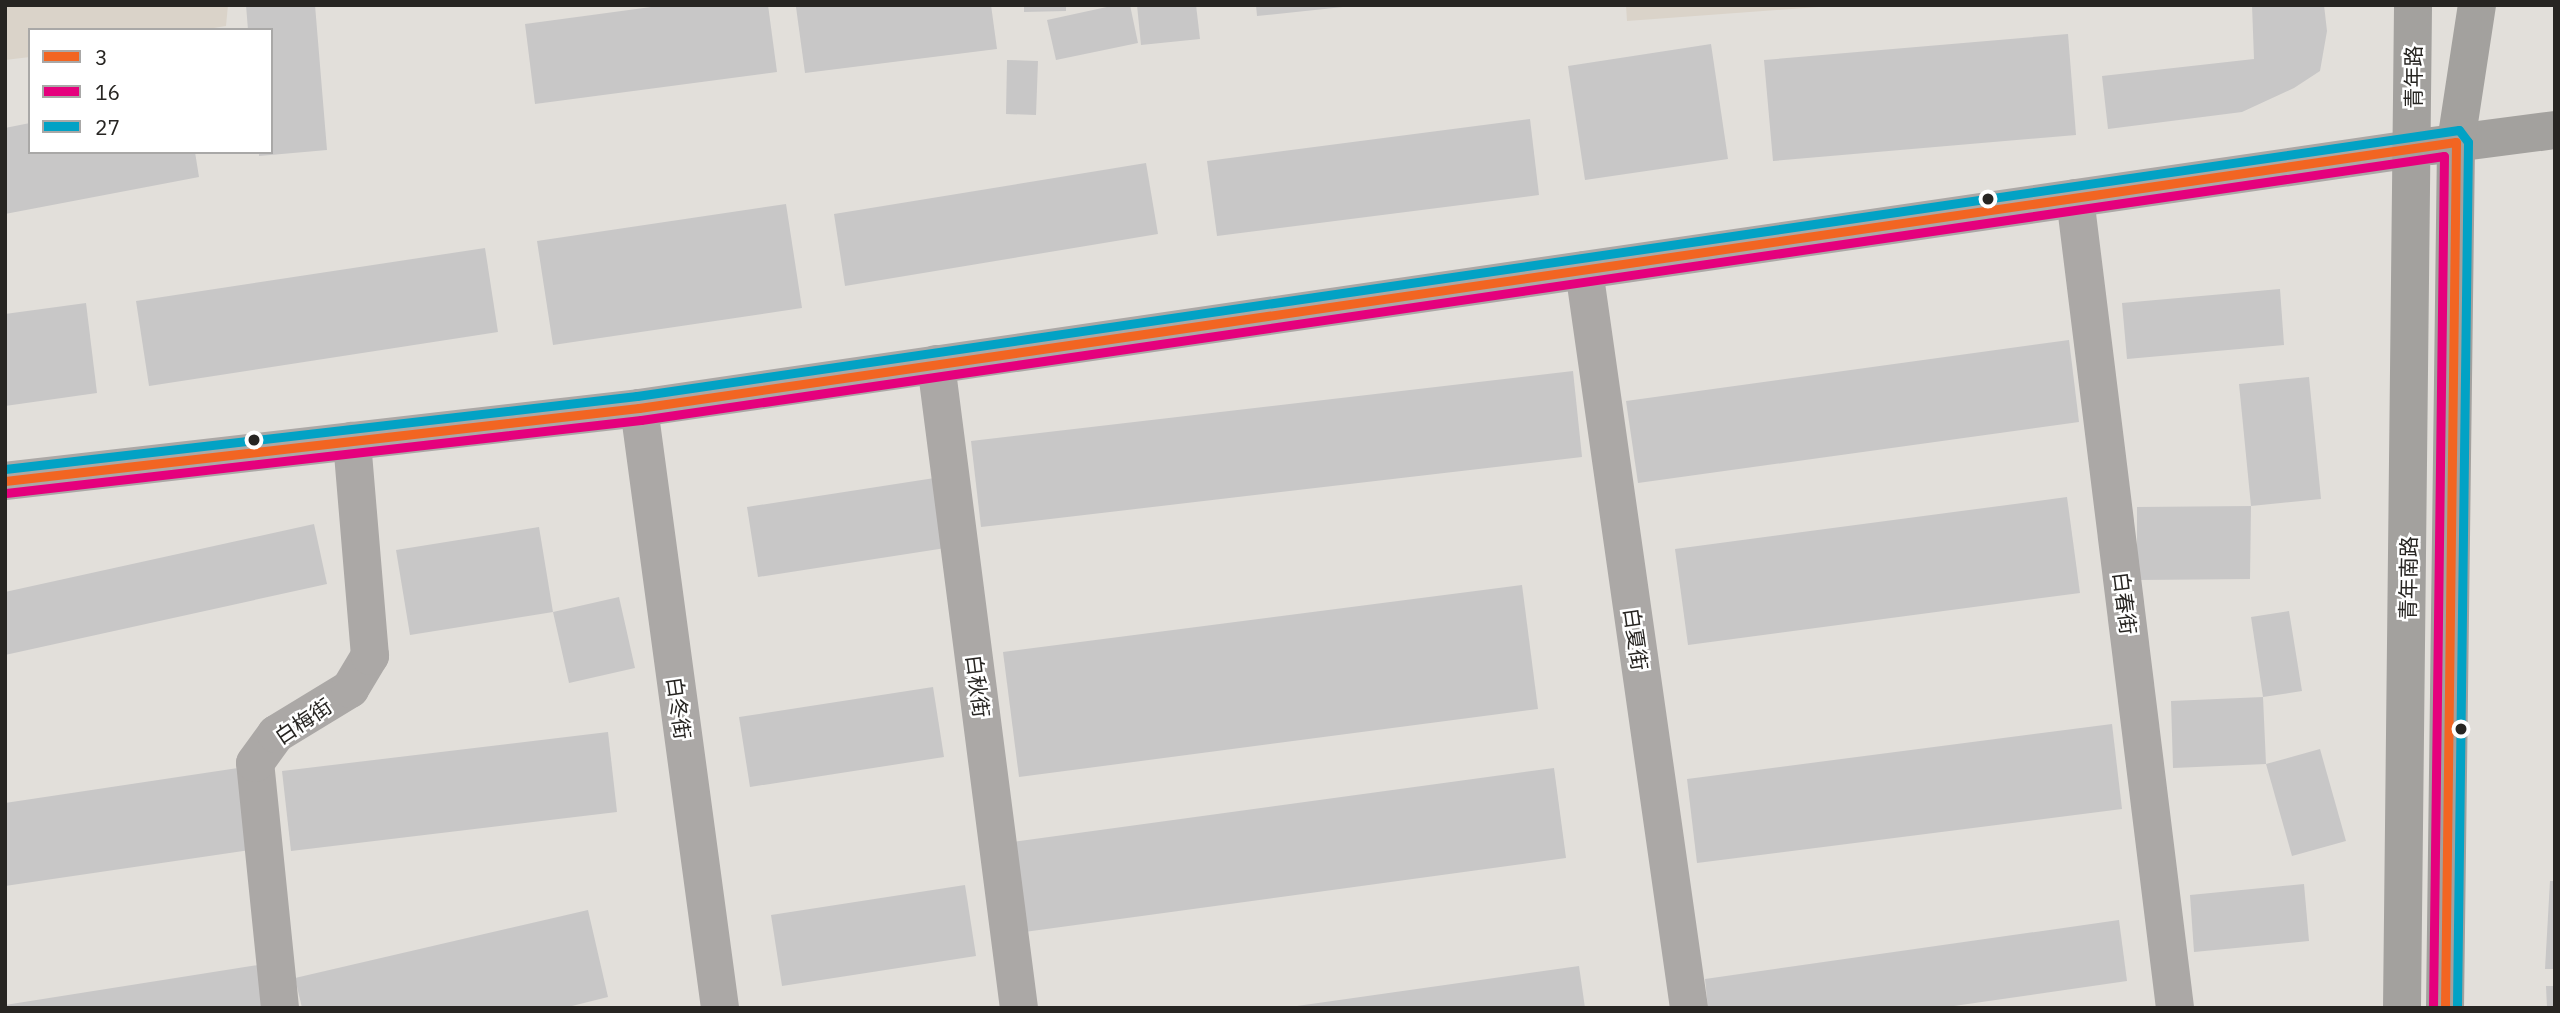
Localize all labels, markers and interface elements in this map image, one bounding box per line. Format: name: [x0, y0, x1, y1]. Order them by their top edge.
legend: [28, 28, 273, 154]
text: 3: [95, 43, 108, 71]
street label: 青年路: [2400, 46, 2426, 108]
text: 16: [95, 78, 120, 106]
text: 27: [95, 113, 120, 141]
unlabelled marker: [1981, 192, 1995, 206]
unlabelled marker: [247, 433, 261, 447]
street label: 青年南路: [2395, 536, 2421, 620]
street label: 白春街: [2109, 570, 2141, 636]
street label: 白夏街: [1619, 606, 1653, 672]
street label: 白秋街: [962, 653, 994, 719]
street label: 白冬街: [662, 675, 696, 741]
street label: 白梅街: [270, 693, 336, 749]
unlabelled marker: [2454, 722, 2468, 736]

